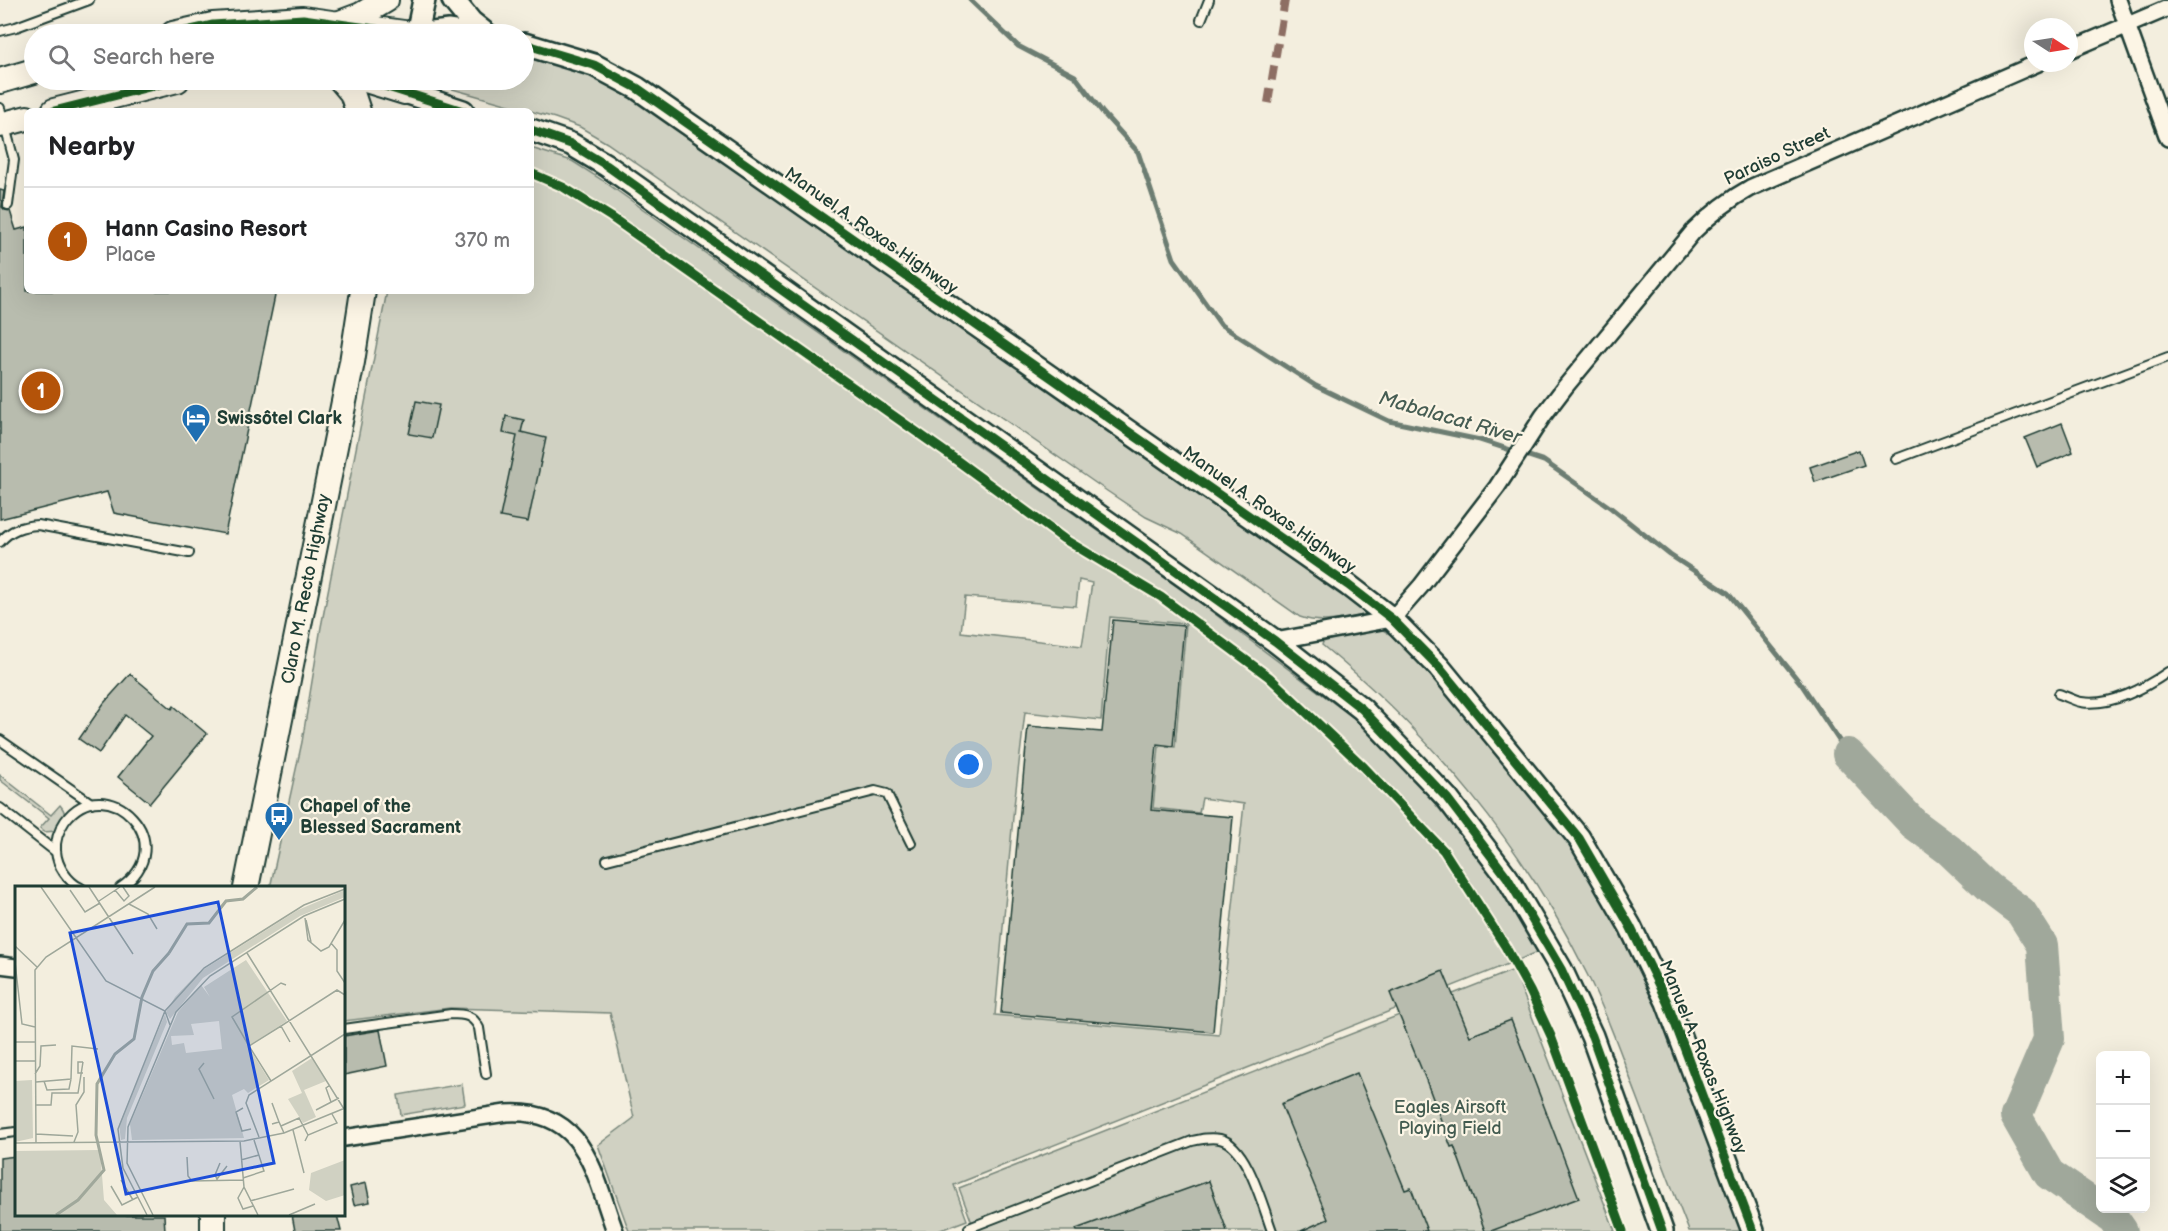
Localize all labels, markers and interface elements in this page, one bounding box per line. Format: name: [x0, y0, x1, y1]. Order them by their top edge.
north arrow: [2024, 18, 2078, 72]
search box: [24, 24, 534, 90]
icon: search: [45, 41, 78, 74]
text: Search here: [93, 44, 215, 71]
street label: Paraiso Street: [1721, 122, 1834, 190]
text: Nearby: [48, 132, 135, 163]
street label: Manuel A. Roxas Highway: [780, 163, 962, 299]
text: Hann Casino Resort: [105, 216, 307, 243]
text: 1: [63, 229, 72, 253]
text: 370 m: [454, 229, 510, 253]
text: Place: [105, 243, 156, 267]
pin: 1: [22, 368, 60, 414]
water label: Mabalacat River: [1376, 386, 1526, 450]
hotel icon: Swissôtel Clark: [180, 402, 212, 444]
place label: Swissôtel Clark: [217, 408, 342, 429]
street label: Manuel A. Roxas Highway: [1178, 442, 1360, 578]
street label: Claro M. Recto Highway: [277, 491, 335, 686]
your location: [954, 750, 983, 779]
place label: Chapel of the Blessed Sacrament: [300, 796, 461, 838]
bus stop icon: Chapel of the Blessed Sacrament: [263, 800, 295, 842]
inset map: [15, 886, 345, 1216]
street label: Manuel A. Roxas Highway: [1655, 957, 1752, 1158]
map controls: [2096, 1051, 2150, 1213]
button: +: [2096, 1051, 2150, 1105]
park label: Eagles Airsoft Playing Field: [1394, 1097, 1507, 1139]
button: −: [2096, 1105, 2150, 1159]
button: layers: [2096, 1159, 2150, 1213]

